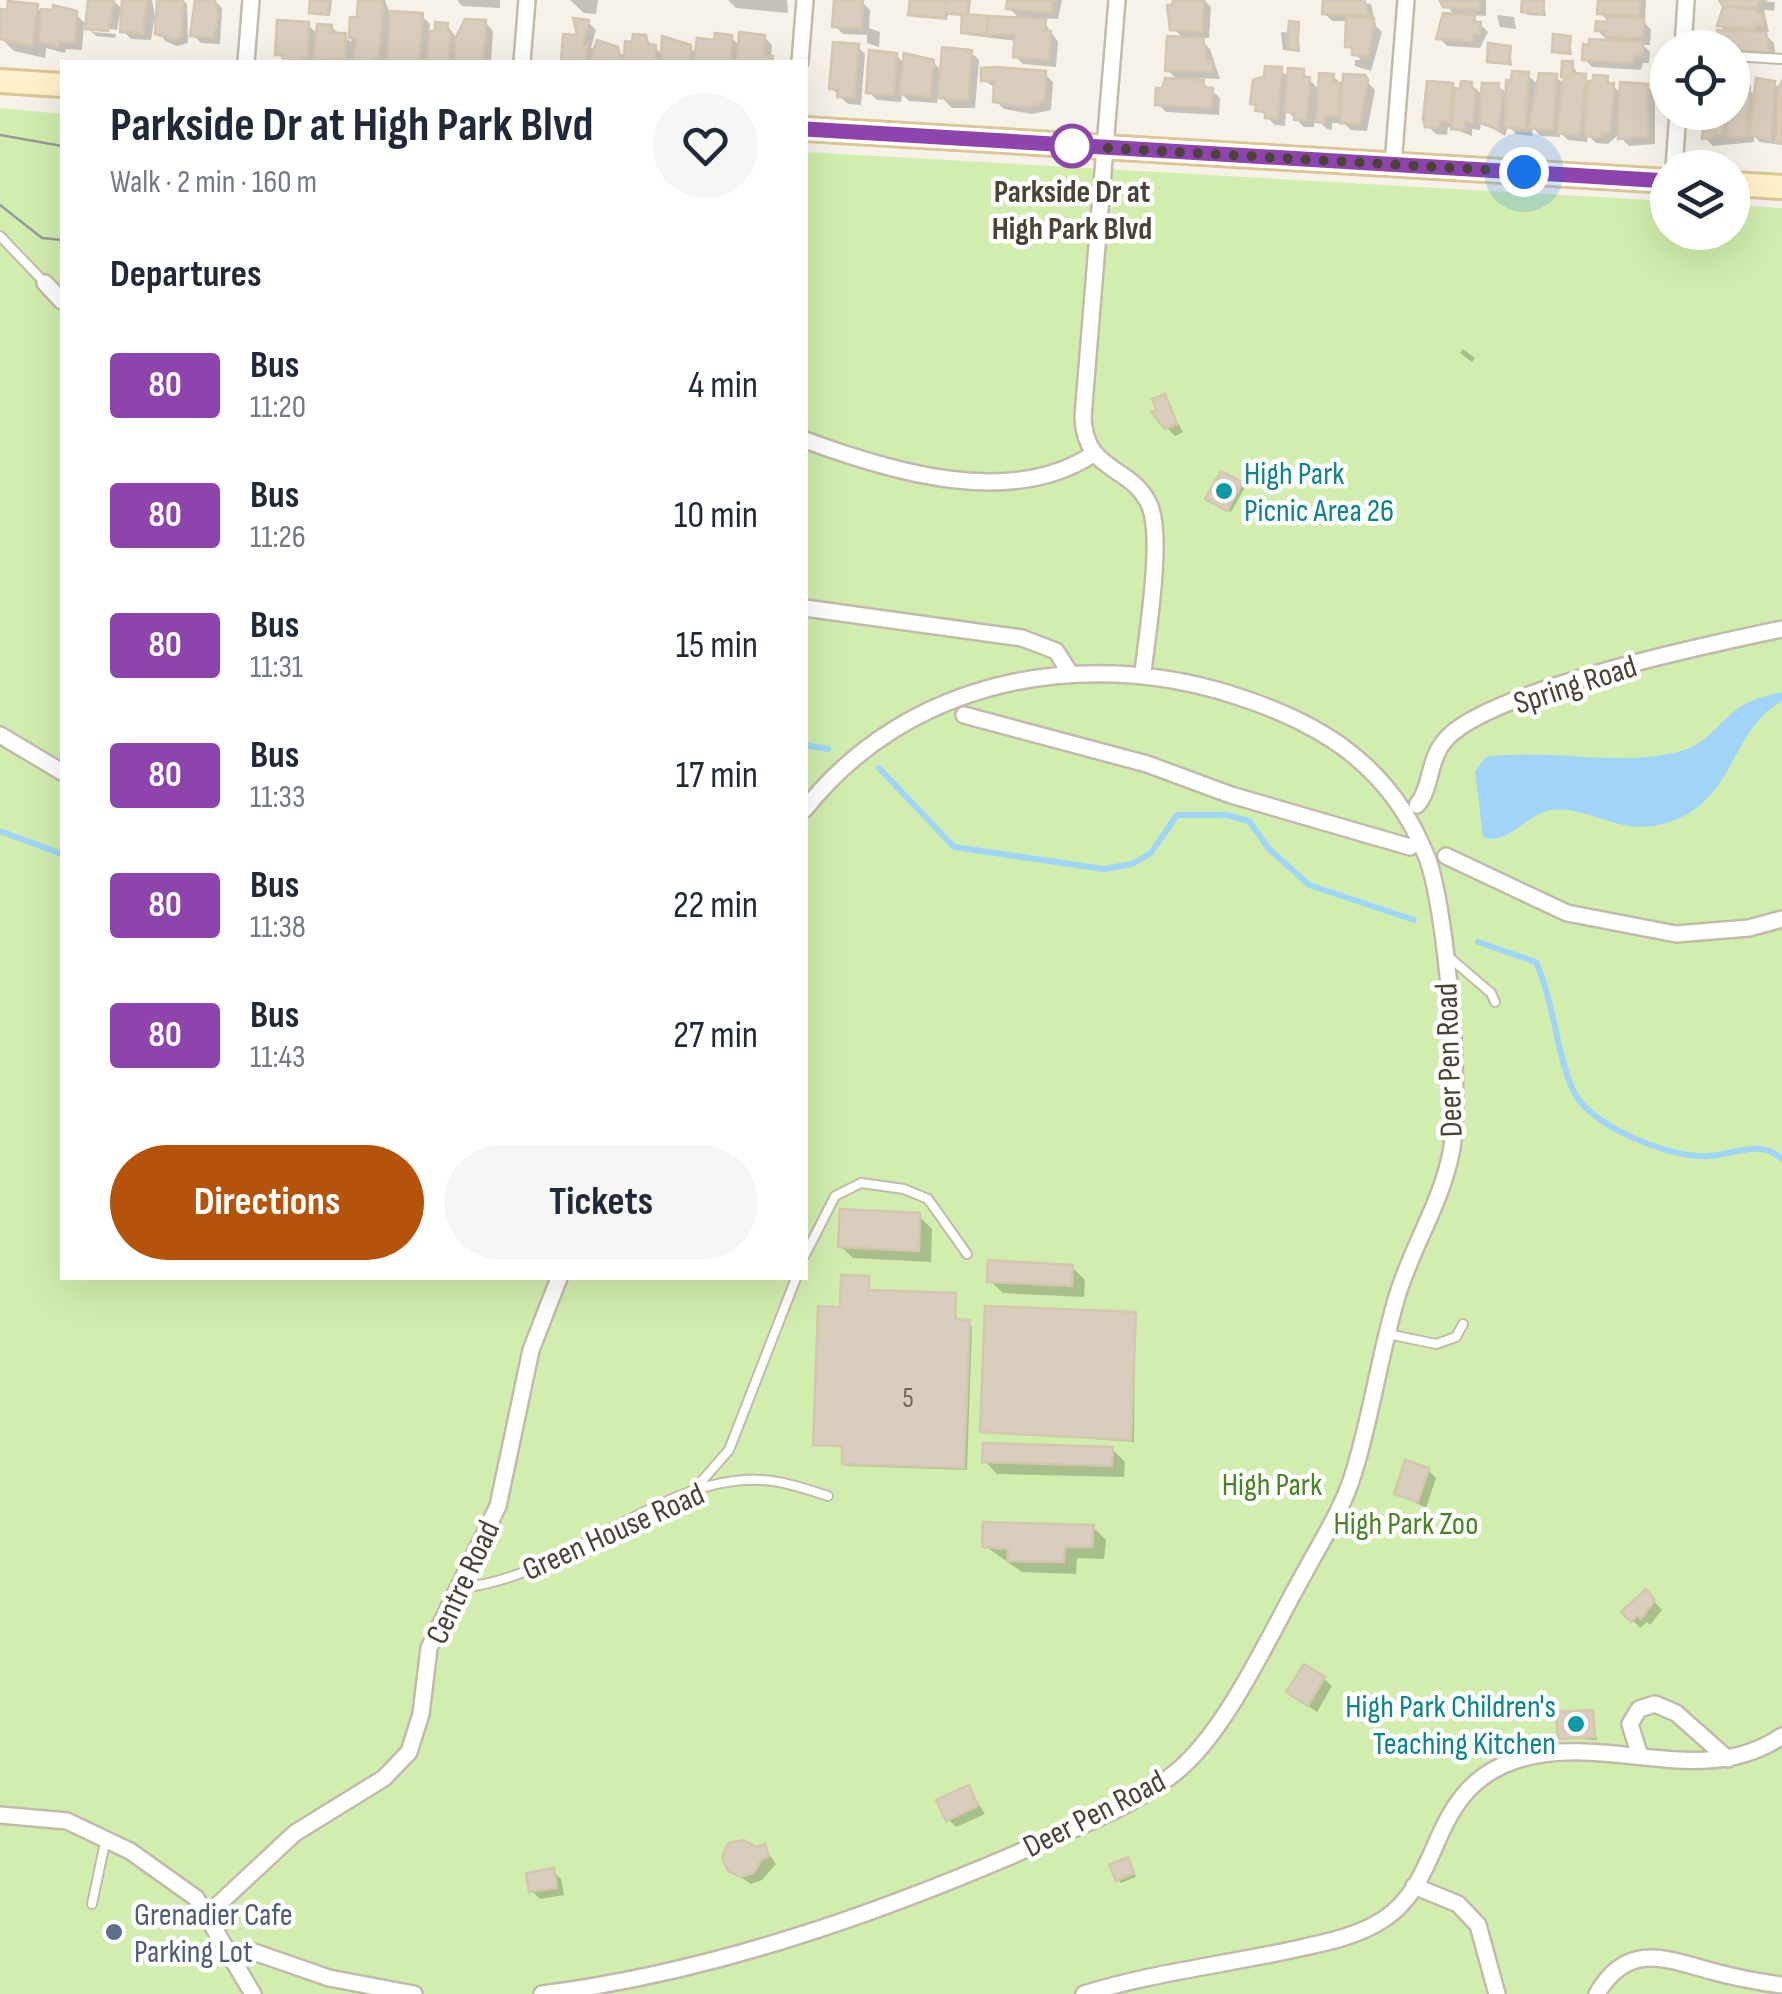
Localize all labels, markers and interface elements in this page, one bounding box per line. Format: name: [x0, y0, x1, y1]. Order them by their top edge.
map controls: [1650, 30, 1750, 250]
button: locate: [1650, 30, 1750, 130]
button: heart: [653, 93, 758, 198]
text: Parkside Dr at High Park Blvd: [110, 97, 593, 154]
marker: Parkside Dr at High Park Blvd: [1051, 125, 1093, 167]
your location: [1499, 147, 1549, 197]
button: layers: [1650, 150, 1750, 250]
text: Walk · 2 min · 160 m: [110, 163, 317, 202]
place label: Parkside Dr at High Park Blvd: [992, 173, 1152, 249]
text: Departures: [110, 252, 262, 297]
text: Bus: [250, 343, 299, 388]
text: 4 min: [688, 363, 758, 408]
text: 80: [148, 364, 182, 407]
text: 11:20: [250, 388, 306, 427]
place label: High Park Picnic Area 26: [1244, 455, 1394, 531]
text: Bus: [250, 473, 299, 518]
marker: High Park Picnic Area 26: [1213, 480, 1235, 502]
text: 10 min: [674, 493, 758, 538]
text: 80: [148, 494, 182, 537]
text: 11:26: [250, 518, 306, 557]
text: Bus: [250, 603, 299, 648]
text: 15 min: [676, 623, 758, 668]
text: 80: [148, 624, 182, 667]
street label: Spring Road: [1509, 647, 1642, 724]
text: 11:31: [250, 648, 303, 687]
text: Bus: [250, 733, 299, 778]
text: 17 min: [676, 753, 758, 798]
text: 80: [148, 754, 182, 797]
text: 11:33: [250, 778, 305, 817]
text: Bus: [250, 863, 299, 908]
text: 22 min: [673, 883, 758, 928]
text: 80: [148, 884, 182, 927]
text: 11:38: [250, 908, 306, 947]
street label: Deer Pen Road: [1427, 982, 1472, 1138]
text: Bus: [250, 993, 299, 1038]
text: 27 min: [673, 1013, 758, 1058]
text: 80: [148, 1014, 182, 1057]
text: 11:43: [250, 1038, 305, 1077]
button: Directions: [110, 1145, 424, 1260]
button: Tickets: [444, 1145, 758, 1260]
house number: 5: [902, 1382, 914, 1415]
park label: High Park: [1222, 1466, 1322, 1505]
street label: Green House Road: [517, 1475, 711, 1590]
park label: High Park Zoo: [1334, 1505, 1478, 1544]
street label: Centre Road: [418, 1515, 509, 1651]
place label: High Park Children's Teaching Kitchen: [1345, 1688, 1556, 1764]
marker: High Park Children's Teaching Kitchen: [1565, 1713, 1587, 1735]
street label: Deer Pen Road: [1017, 1762, 1172, 1867]
place label: Grenadier Cafe Parking Lot: [134, 1896, 293, 1972]
marker: Grenadier Cafe Parking Lot: [103, 1921, 125, 1943]

